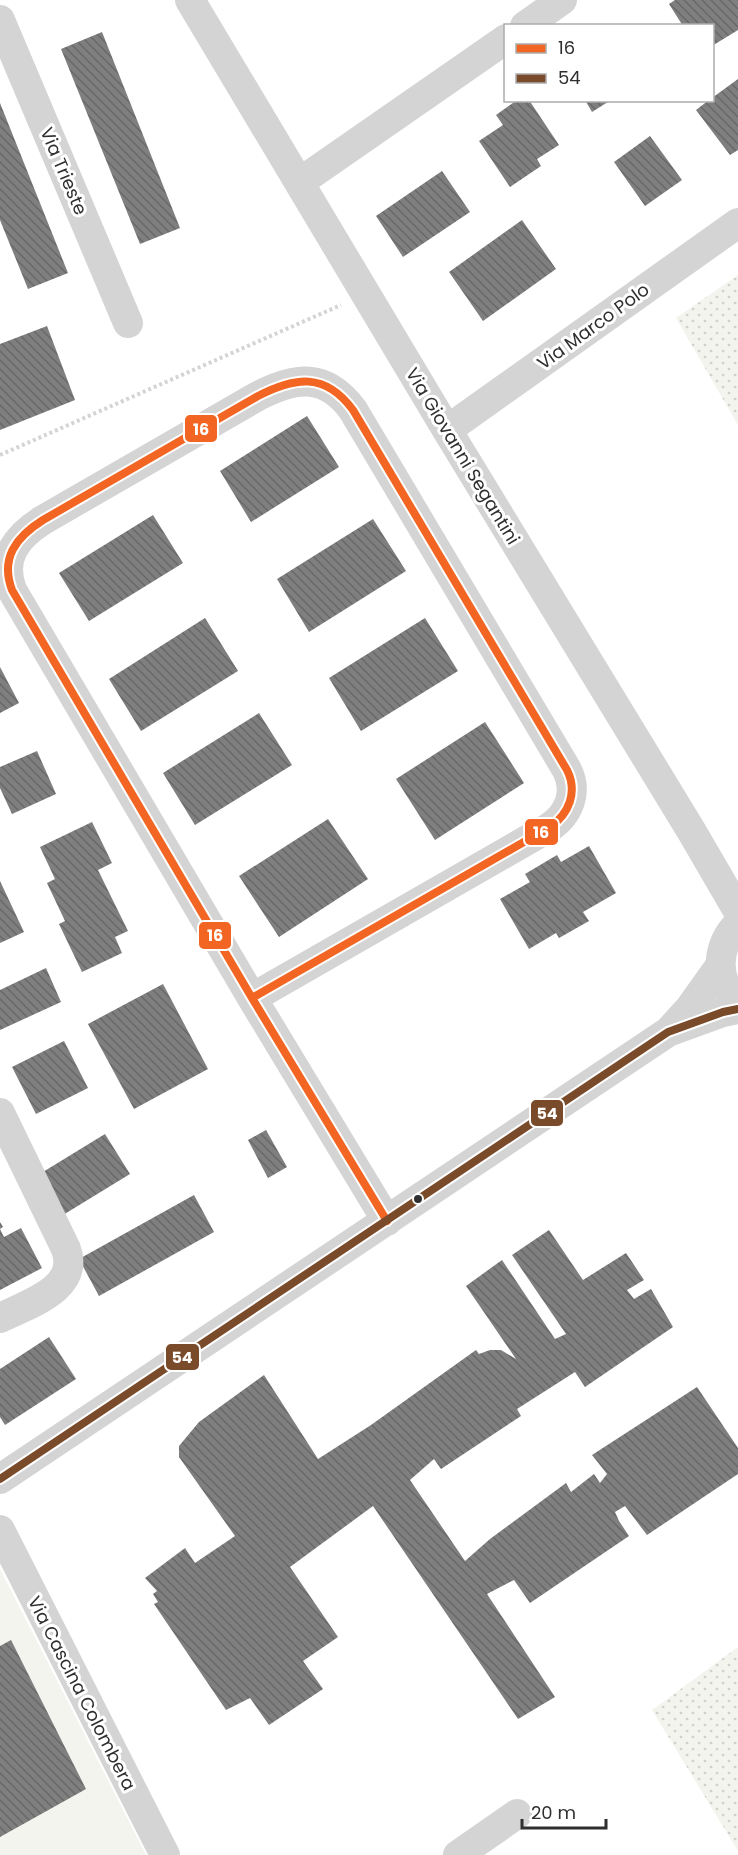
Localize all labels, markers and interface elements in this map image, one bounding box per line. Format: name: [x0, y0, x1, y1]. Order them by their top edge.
legend: [504, 24, 714, 102]
text: 16: [558, 35, 575, 60]
text: 54: [558, 65, 581, 90]
street label: Via Trieste: [34, 123, 94, 219]
street label: Via Marco Polo: [532, 277, 654, 375]
street label: Via Giovanni Segantini: [400, 363, 526, 549]
line badge: 16: [184, 414, 218, 443]
text: 16: [193, 418, 209, 441]
line badge: 16: [524, 818, 559, 846]
text: 16: [533, 821, 549, 844]
line badge: 16: [198, 921, 232, 950]
text: 16: [207, 924, 223, 947]
line badge: 54: [530, 1099, 564, 1127]
text: 54: [536, 1102, 558, 1125]
unlabelled marker: [412, 1193, 424, 1205]
line badge: 54: [165, 1343, 200, 1371]
text: 54: [171, 1346, 193, 1369]
street label: Via Cascina Colombera: [22, 1592, 142, 1794]
scale bar: [522, 1792, 606, 1830]
text: 20 m: [531, 1800, 576, 1825]

